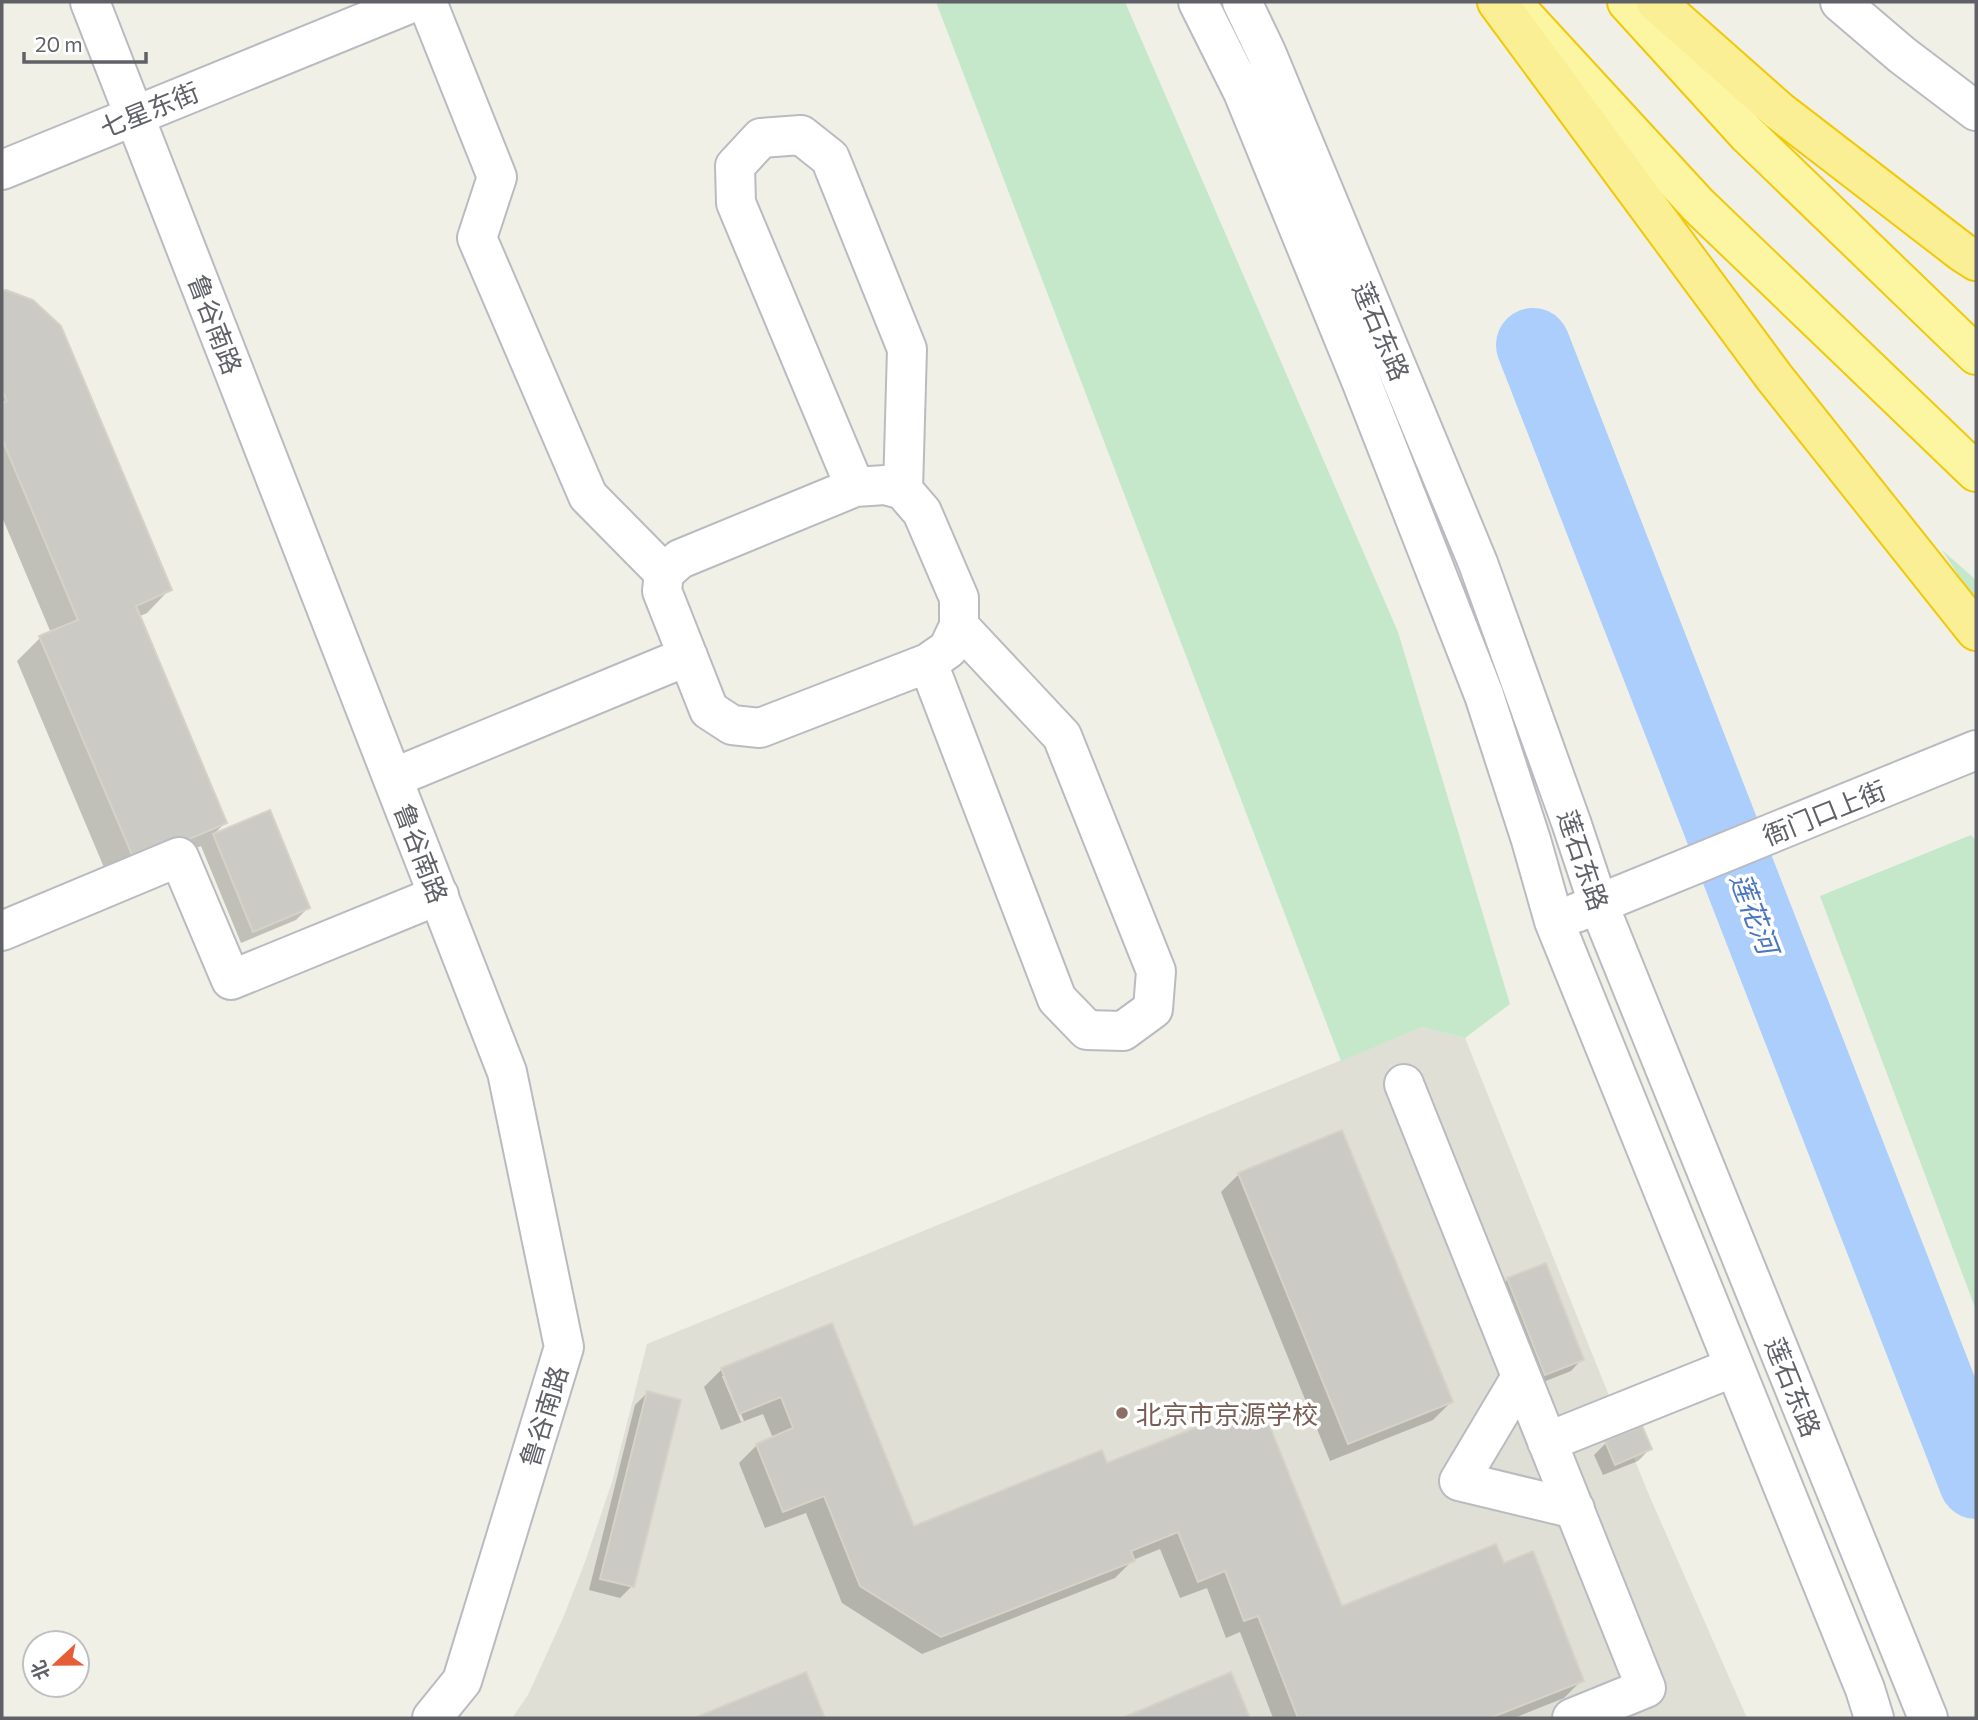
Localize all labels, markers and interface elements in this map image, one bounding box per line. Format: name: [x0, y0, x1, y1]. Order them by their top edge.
scale bar: [24, 21, 147, 65]
text: 20 m: [35, 31, 83, 56]
street label: 七星东街: [95, 75, 203, 143]
street label: 鲁谷南路: [183, 270, 249, 378]
street label: 莲石东路: [1347, 277, 1417, 385]
street label: 衙门口上街: [1758, 773, 1890, 851]
street label: 鲁谷南路: [389, 799, 455, 907]
street label: 莲石东路: [1552, 806, 1616, 914]
water label: 莲花河: [1724, 868, 1788, 963]
street label: 莲石东路: [1760, 1333, 1828, 1441]
street label: 鲁谷南路: [513, 1362, 573, 1470]
place label: 北京市京源学校: [1136, 1398, 1318, 1429]
marker: 北京市京源学校: [1114, 1405, 1130, 1421]
north arrow: [21, 1629, 91, 1699]
text: 北: [26, 1657, 54, 1684]

